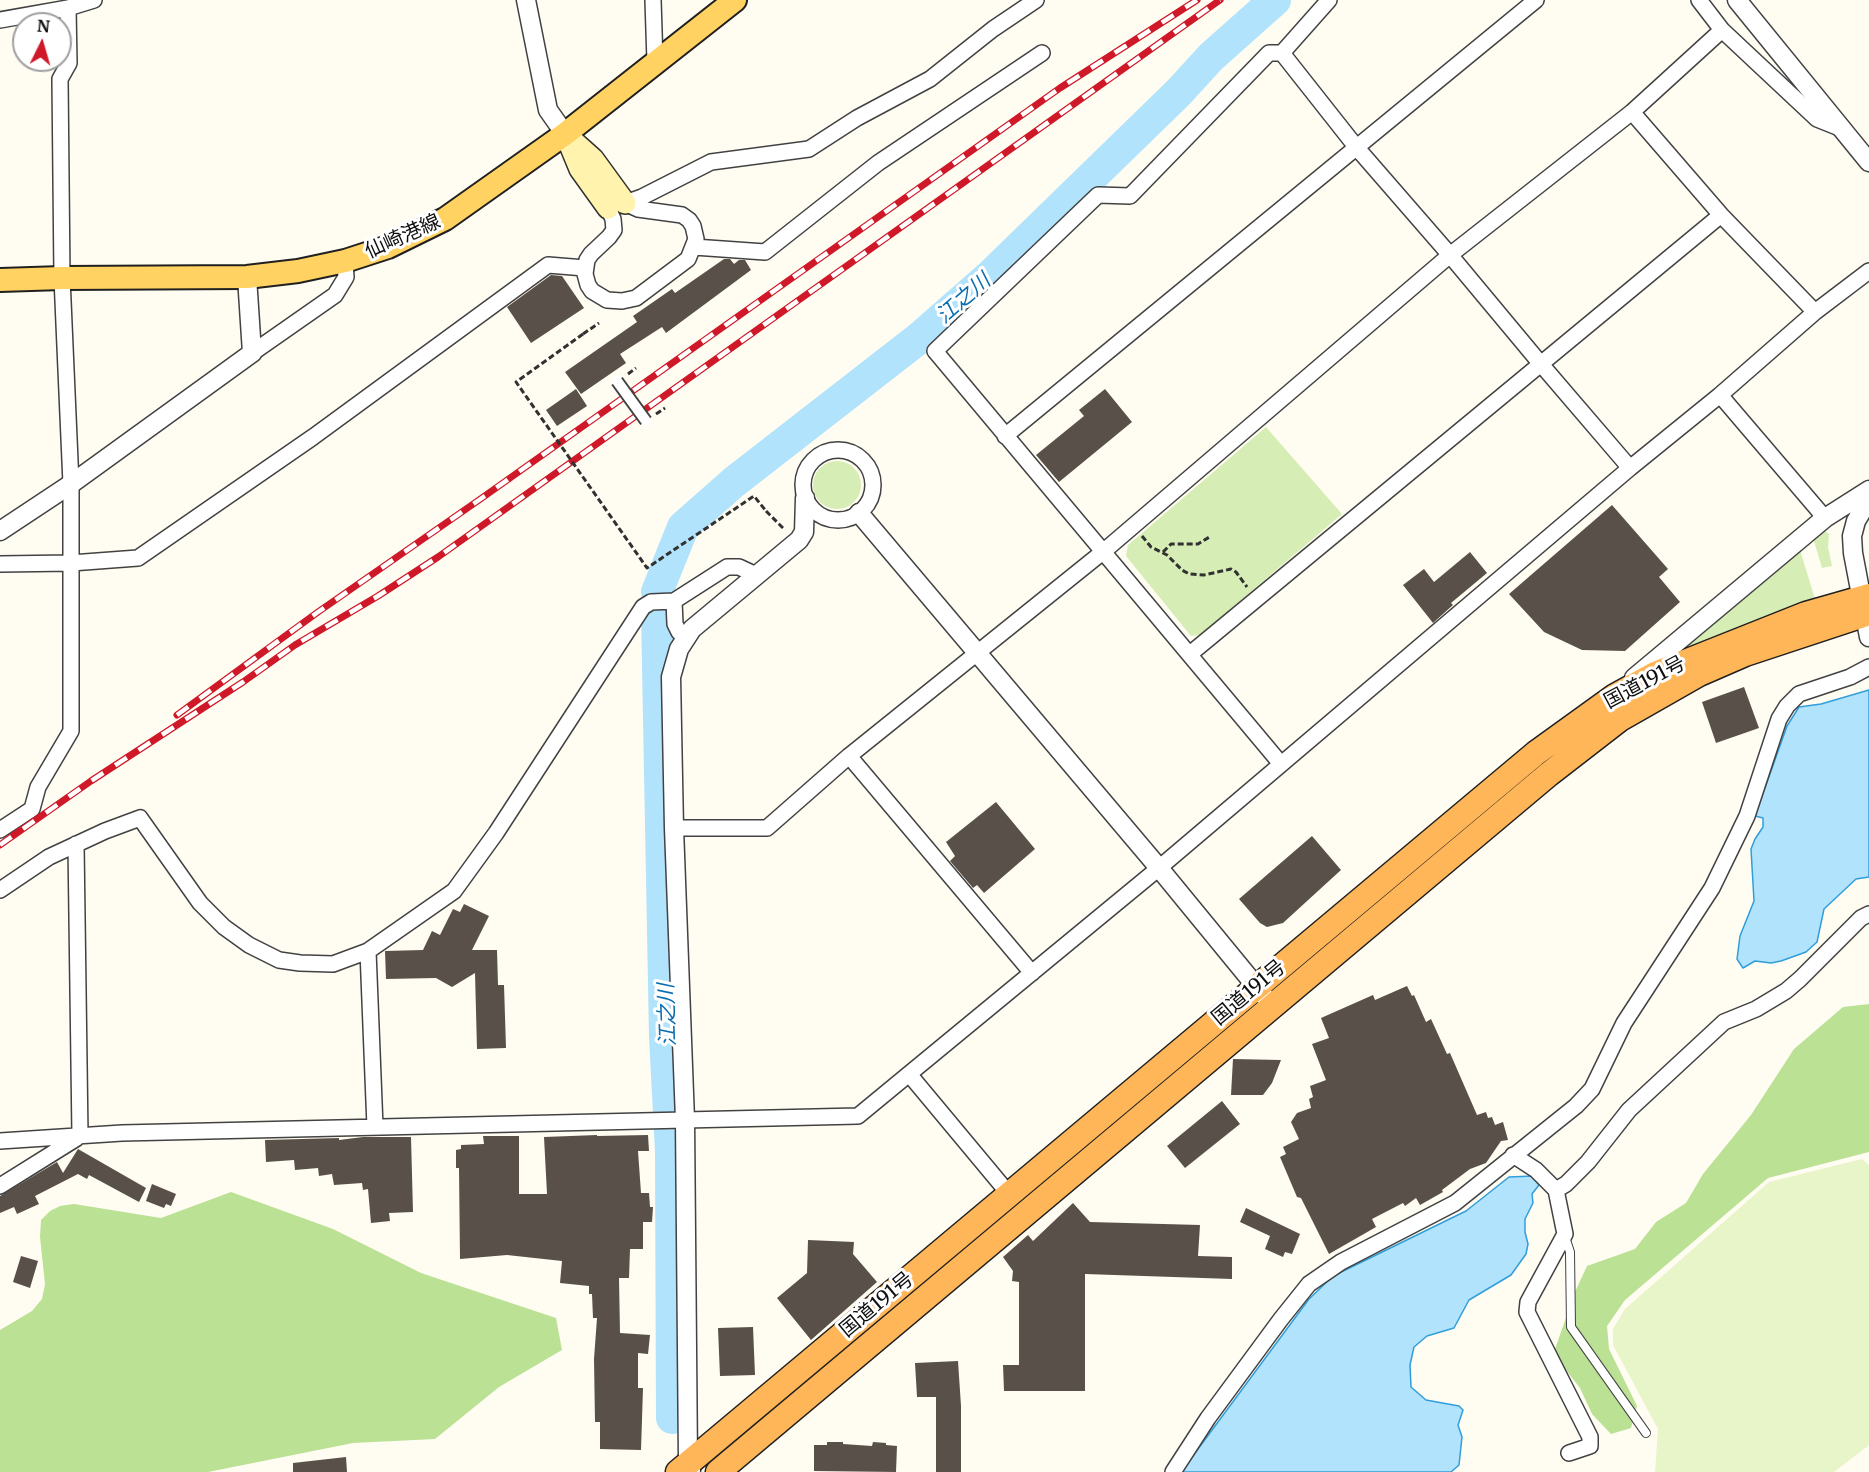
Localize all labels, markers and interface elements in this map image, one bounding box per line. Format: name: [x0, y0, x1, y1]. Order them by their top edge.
north arrow: [12, 12, 72, 72]
text: N: [36, 16, 51, 37]
street label: 仙崎港線: [362, 210, 444, 264]
water label: 江之川: [932, 269, 996, 329]
street label: 国道191号: [1600, 652, 1690, 714]
street label: 国道191号: [1207, 955, 1291, 1031]
water label: 江之川: [654, 983, 682, 1047]
street label: 国道191号: [835, 1267, 919, 1343]

